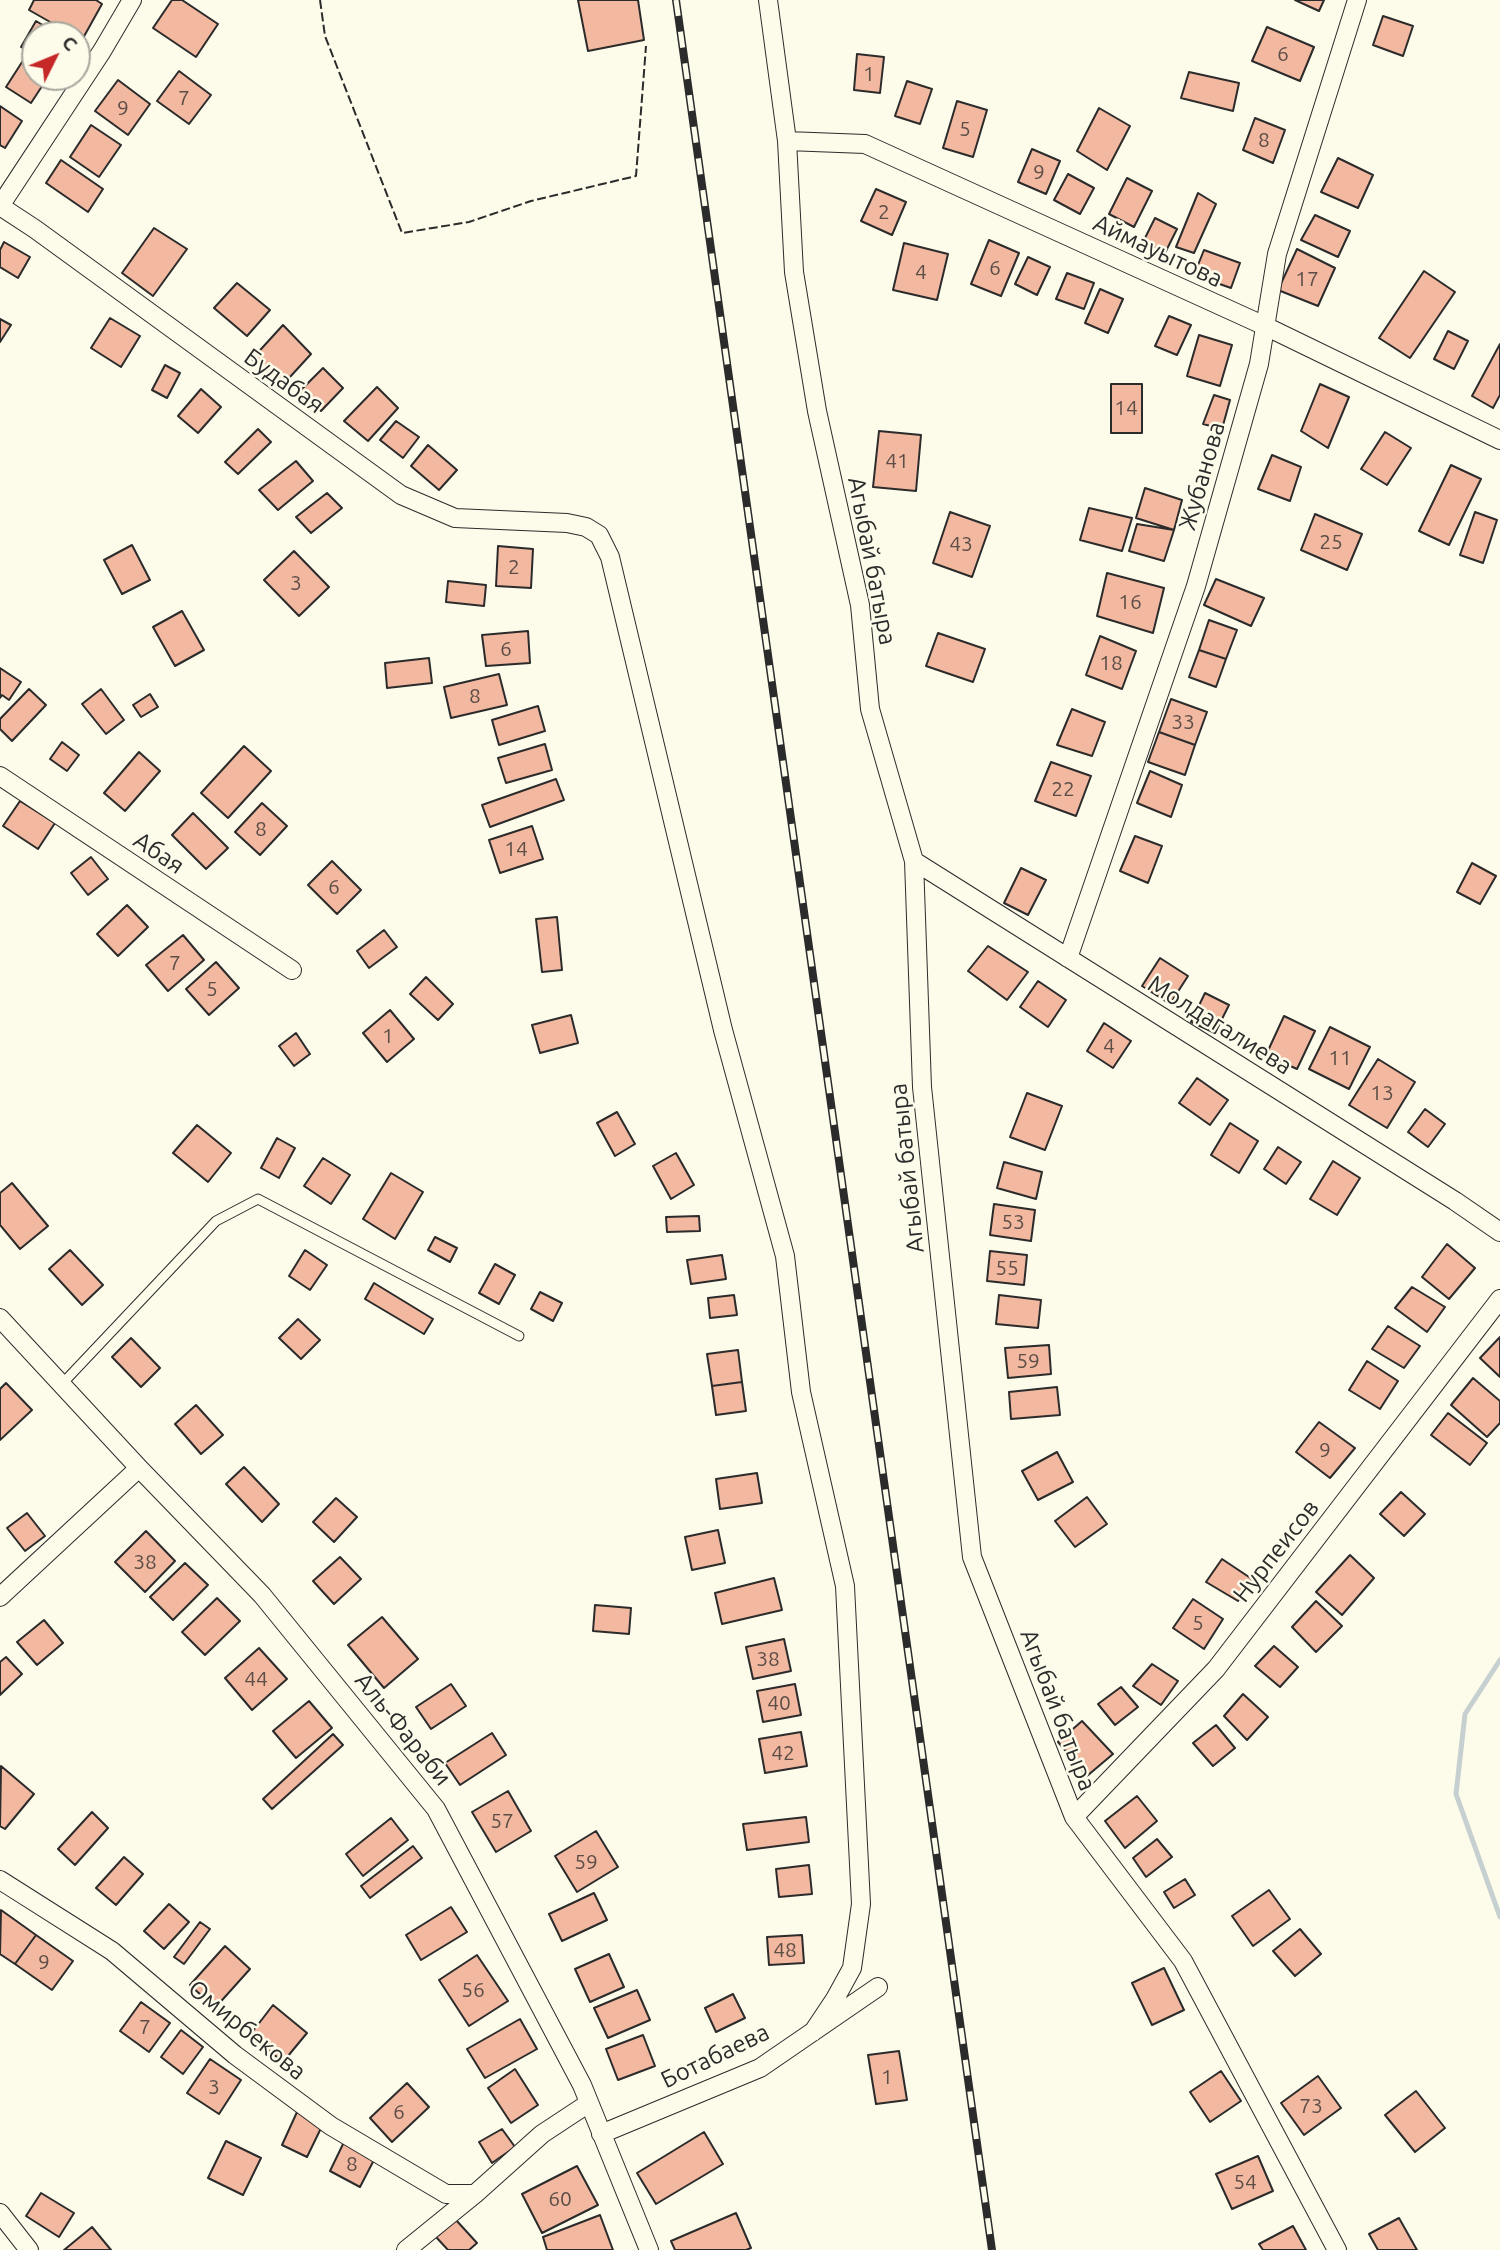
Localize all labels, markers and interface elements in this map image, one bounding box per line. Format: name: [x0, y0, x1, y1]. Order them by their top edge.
north arrow: [21, 21, 91, 91]
text: С: [58, 31, 82, 55]
house number: 6: [1277, 41, 1289, 67]
house number: 1: [863, 61, 875, 87]
house number: 7: [178, 85, 190, 111]
house number: 9: [117, 95, 129, 121]
house number: 5: [959, 116, 971, 142]
house number: 8: [1258, 127, 1270, 153]
house number: 9: [1033, 159, 1045, 185]
house number: 2: [878, 199, 890, 225]
street label: Аймауытова: [1089, 209, 1227, 293]
house number: 6: [989, 255, 1001, 281]
house number: 4: [915, 259, 927, 285]
house number: 17: [1295, 266, 1319, 292]
street label: Будабая: [238, 342, 330, 420]
house number: 14: [1114, 395, 1138, 421]
street label: Жубанова: [1173, 418, 1231, 534]
house number: 41: [885, 448, 909, 474]
street label: Агыбай батыра: [842, 475, 902, 647]
house number: 25: [1319, 529, 1343, 555]
house number: 43: [949, 531, 973, 557]
house number: 2: [508, 554, 520, 580]
house number: 3: [290, 570, 302, 596]
house number: 16: [1118, 589, 1142, 615]
house number: 6: [500, 636, 512, 662]
house number: 18: [1099, 650, 1123, 676]
house number: 8: [469, 683, 481, 709]
house number: 33: [1171, 709, 1195, 735]
house number: 22: [1051, 776, 1075, 802]
house number: 8: [255, 816, 267, 842]
street label: Абая: [128, 826, 190, 880]
house number: 14: [504, 836, 528, 862]
house number: 6: [328, 874, 340, 900]
house number: 7: [169, 950, 181, 976]
street label: Молдагалиева: [1143, 969, 1297, 1081]
house number: 5: [206, 976, 218, 1002]
house number: 1: [382, 1023, 394, 1049]
house number: 4: [1103, 1033, 1115, 1059]
house number: 11: [1328, 1045, 1352, 1071]
house number: 13: [1370, 1080, 1394, 1106]
street label: Агыбай батыра: [884, 1082, 930, 1254]
house number: 53: [1001, 1209, 1025, 1235]
house number: 55: [995, 1255, 1019, 1281]
house number: 59: [1016, 1348, 1040, 1374]
house number: 9: [1319, 1437, 1331, 1463]
street label: Нурпеисов: [1227, 1494, 1325, 1608]
house number: 38: [133, 1549, 157, 1575]
house number: 5: [1192, 1610, 1204, 1636]
street label: Агыбай батыра: [1014, 1625, 1102, 1795]
house number: 38: [756, 1646, 780, 1672]
house number: 44: [244, 1666, 268, 1692]
street label: Аль-Фараби: [349, 1667, 457, 1791]
house number: 40: [767, 1690, 791, 1716]
house number: 42: [771, 1740, 795, 1766]
house number: 57: [490, 1808, 514, 1834]
house number: 59: [574, 1849, 598, 1875]
house number: 48: [773, 1937, 797, 1963]
house number: 9: [38, 1949, 50, 1975]
street label: Омирбекова: [182, 1974, 312, 2086]
house number: 56: [461, 1977, 485, 2003]
house number: 7: [139, 2014, 151, 2040]
street label: Ботабаева: [656, 2017, 774, 2095]
house number: 1: [881, 2064, 893, 2090]
house number: 3: [208, 2074, 220, 2100]
house number: 73: [1299, 2093, 1323, 2119]
house number: 6: [393, 2099, 405, 2125]
house number: 8: [346, 2151, 358, 2177]
house number: 54: [1233, 2169, 1257, 2195]
house number: 60: [548, 2186, 572, 2212]

